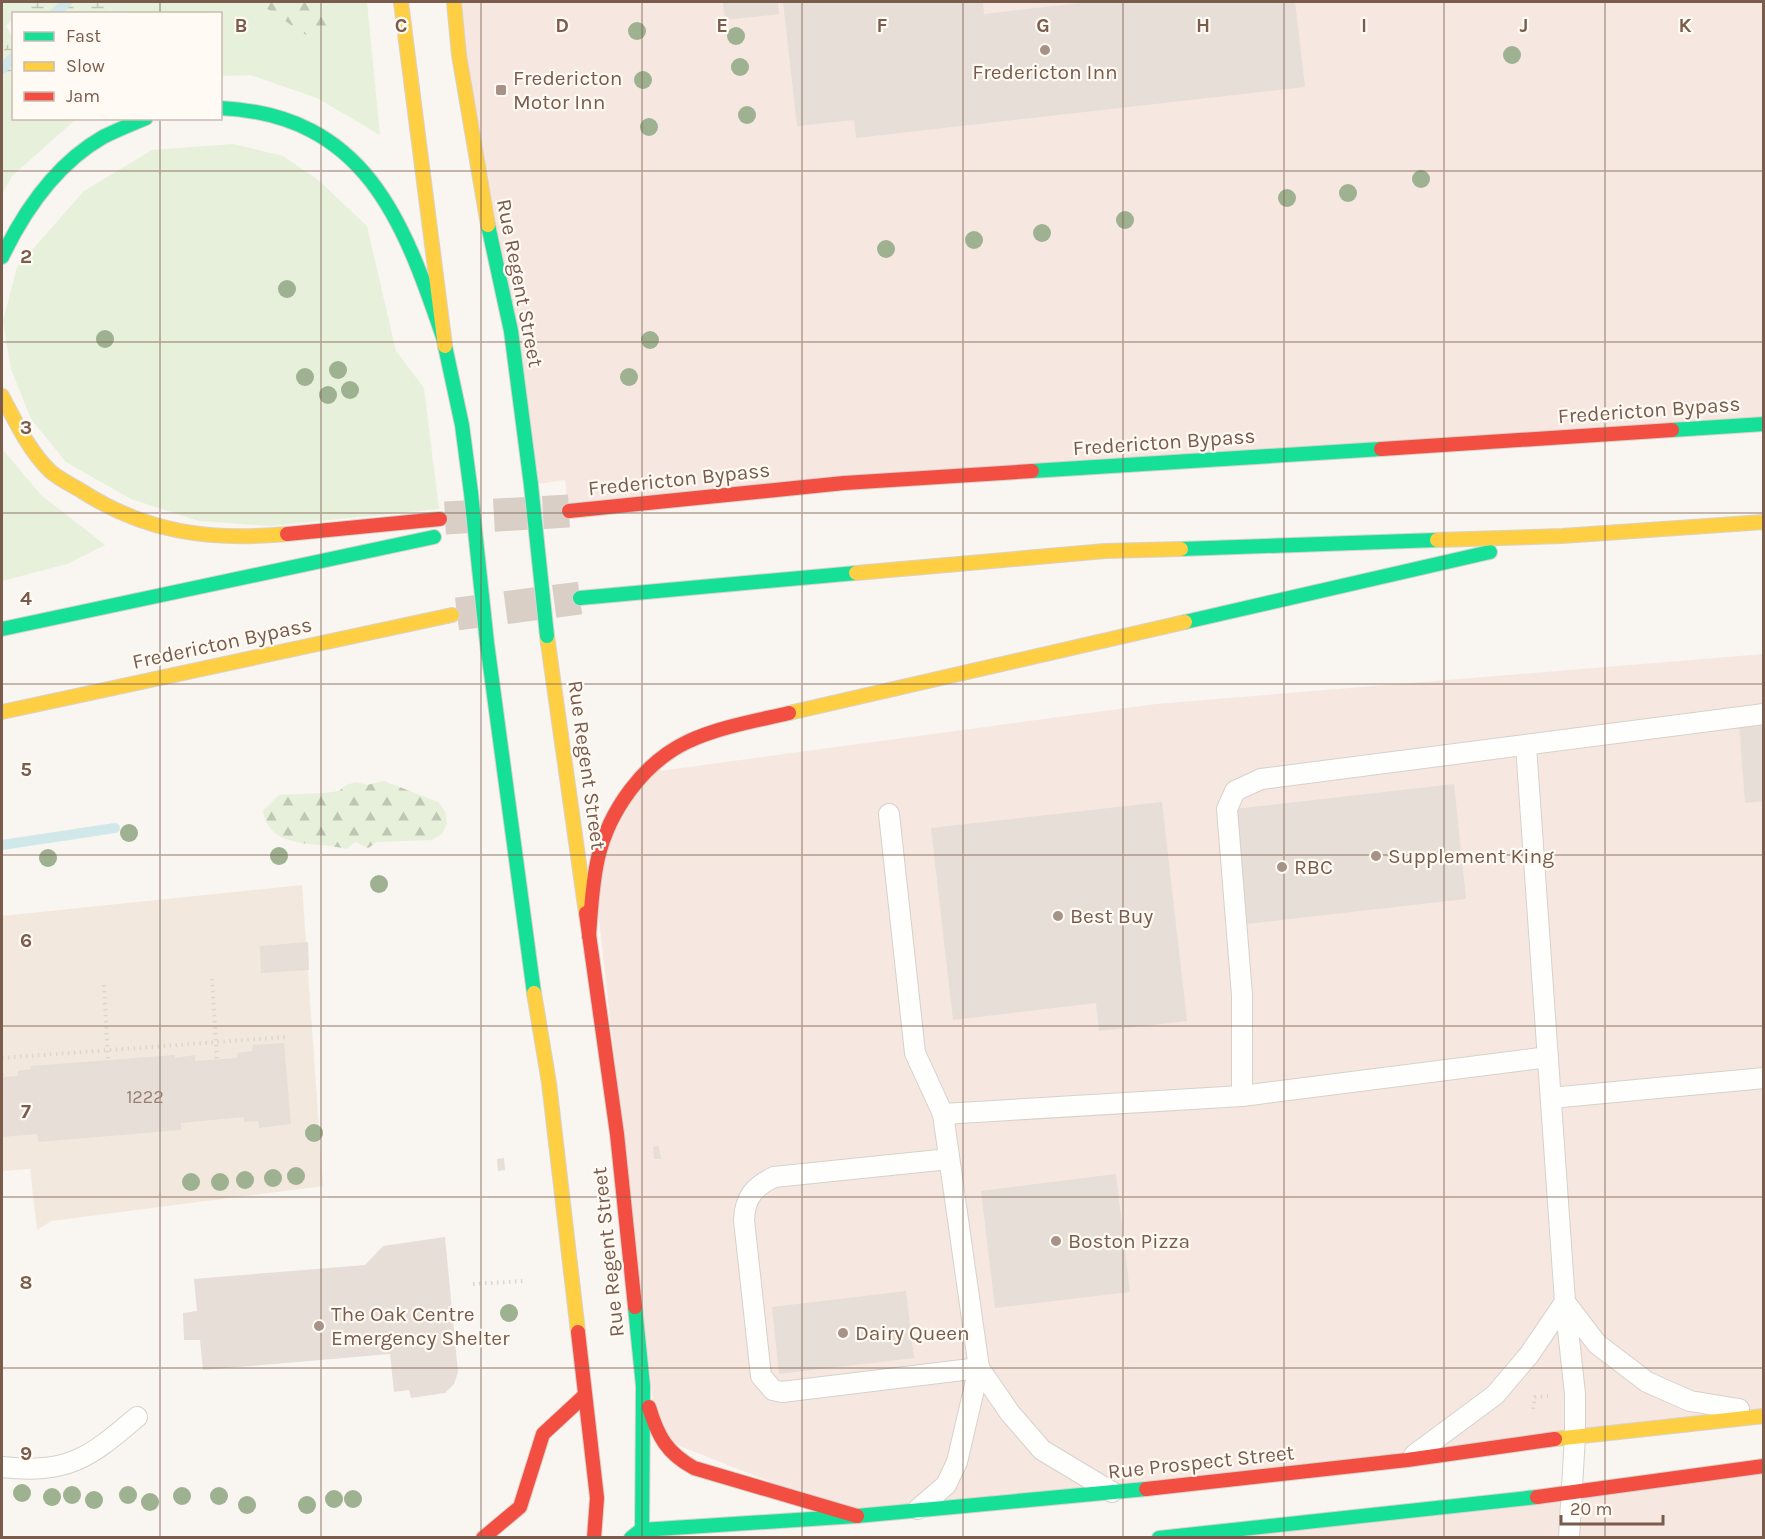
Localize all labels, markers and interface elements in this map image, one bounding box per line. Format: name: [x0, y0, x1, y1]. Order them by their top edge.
legend: [12, 12, 222, 120]
text: B: [235, 14, 247, 37]
text: C: [395, 14, 407, 37]
text: D: [555, 14, 569, 37]
text: E: [716, 14, 728, 37]
text: F: [877, 14, 888, 37]
text: G: [1036, 14, 1050, 37]
text: H: [1196, 14, 1210, 37]
text: I: [1361, 14, 1367, 37]
text: J: [1520, 14, 1528, 37]
text: K: [1678, 14, 1692, 37]
text: Fast: [66, 25, 101, 47]
marker: Fredericton Inn: [1038, 43, 1052, 57]
text: Slow: [66, 55, 105, 77]
place label: Fredericton Inn: [972, 60, 1118, 84]
place label: Fredericton Motor Inn: [513, 66, 622, 114]
marker: Fredericton Motor Inn: [494, 83, 508, 97]
text: Jam: [66, 85, 100, 107]
street label: Rue Regent Street: [492, 197, 548, 369]
text: 2: [20, 245, 32, 268]
street label: Fredericton Bypass: [1557, 392, 1741, 428]
text: 3: [20, 416, 32, 439]
street label: Fredericton Bypass: [1072, 424, 1256, 460]
street label: Fredericton Bypass: [587, 457, 771, 501]
text: 4: [20, 587, 32, 610]
street label: Fredericton Bypass: [130, 612, 314, 674]
street label: Rue Regent Street: [563, 679, 611, 851]
text: 5: [20, 758, 32, 781]
place label: Supplement King: [1388, 844, 1554, 868]
marker: Supplement King: [1369, 849, 1383, 863]
place label: RBC: [1294, 855, 1333, 879]
marker: RBC: [1275, 860, 1289, 874]
place label: Best Buy: [1070, 904, 1154, 928]
marker: Best Buy: [1051, 909, 1065, 923]
text: 6: [20, 929, 32, 952]
house number: 1222: [126, 1086, 164, 1108]
text: 7: [21, 1100, 31, 1123]
street label: Rue Regent Street: [587, 1166, 629, 1338]
place label: Boston Pizza: [1068, 1229, 1190, 1253]
marker: Boston Pizza: [1049, 1234, 1063, 1248]
text: 8: [20, 1271, 32, 1294]
place label: The Oak Centre Emergency Shelter: [331, 1302, 510, 1350]
marker: The Oak Centre Emergency Shelter: [312, 1319, 326, 1333]
place label: Dairy Queen: [855, 1321, 970, 1345]
marker: Dairy Queen: [836, 1326, 850, 1340]
street label: Rue Prospect Street: [1107, 1440, 1296, 1484]
text: 9: [20, 1442, 32, 1465]
scale bar: [1561, 1488, 1663, 1526]
text: 20 m: [1570, 1498, 1612, 1520]

